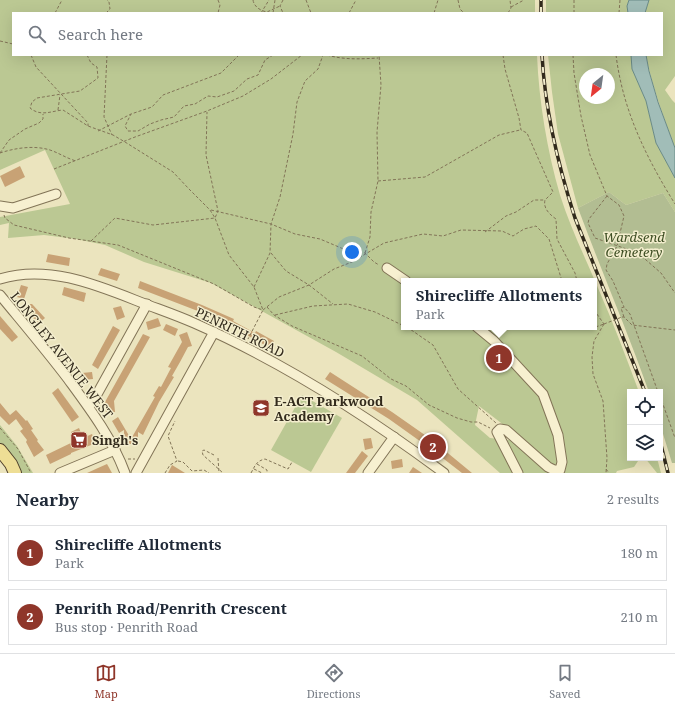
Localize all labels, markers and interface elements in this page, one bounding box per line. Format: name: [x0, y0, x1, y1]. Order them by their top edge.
search box: [12, 12, 663, 56]
icon: search: [26, 23, 48, 45]
text: Search here: [58, 24, 143, 44]
north arrow: [579, 68, 615, 104]
park label: Wardsend Cemetery: [603, 228, 665, 261]
your location: [342, 242, 362, 262]
popup: [401, 278, 597, 330]
text: Shirecliffe Allotments: [416, 285, 582, 305]
street label: LONGLEY AVENUE WEST: [7, 288, 117, 422]
street label: PENRITH ROAD: [192, 303, 288, 361]
text: Park: [416, 305, 445, 323]
pin: 1: [486, 343, 512, 373]
map controls: [627, 389, 663, 461]
button: locate: [627, 389, 663, 425]
place label: E-ACT Parkwood Academy: [274, 392, 384, 425]
school or university icon: E-ACT Parkwood Academy: [251, 398, 271, 418]
button: layers: [627, 425, 663, 461]
supermarket icon: Singh's: [69, 430, 89, 450]
place label: Singh's: [92, 431, 138, 449]
pin: 2: [420, 432, 446, 462]
text: Nearby: [16, 488, 79, 511]
text: 2 results: [607, 490, 659, 508]
text: Shirecliffe Allotments: [55, 534, 222, 554]
text: 1: [26, 544, 34, 562]
text: 180 m: [621, 544, 658, 562]
text: Park: [55, 554, 84, 572]
text: Penrith Road/Penrith Crescent: [55, 598, 287, 618]
text: 2: [26, 608, 34, 626]
text: 210 m: [621, 608, 658, 626]
text: Bus stop · Penrith Road: [55, 618, 198, 636]
tab: Map: [94, 662, 118, 701]
tab: Directions: [307, 662, 360, 701]
tab: Saved: [549, 662, 581, 701]

